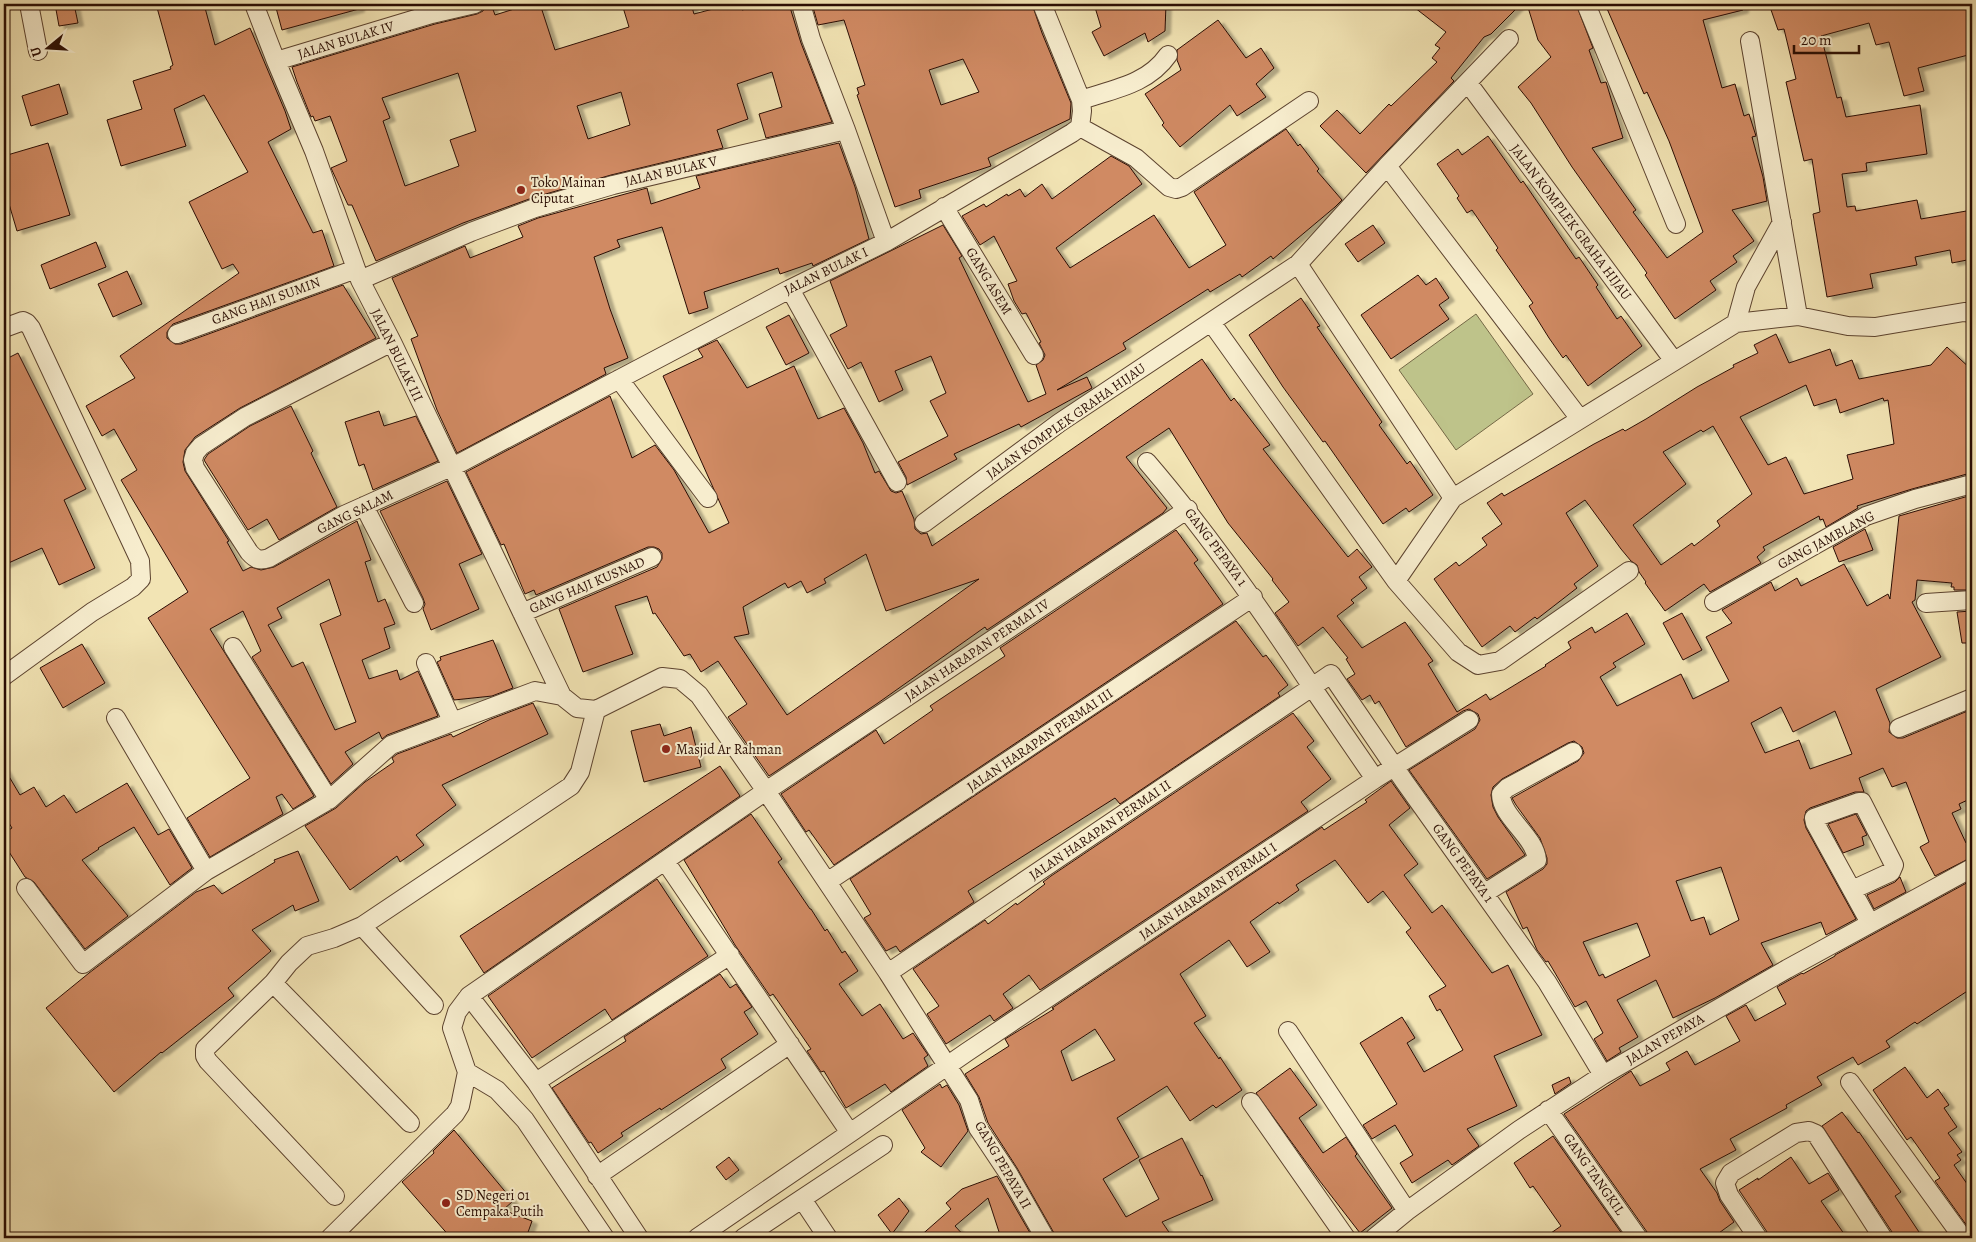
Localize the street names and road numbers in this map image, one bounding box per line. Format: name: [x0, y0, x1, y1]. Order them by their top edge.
street label: JALAN BULAK IV: [296, 16, 397, 64]
street label: JALAN KOMPLEK GRAHA HIJAU: [1506, 140, 1636, 304]
street label: JALAN BULAK V: [623, 151, 720, 191]
street label: JALAN BULAK I: [781, 242, 871, 300]
street label: GANG ASEM: [961, 244, 1017, 318]
street label: GANG HAJI SUMIN: [209, 273, 323, 329]
street label: JALAN BULAK III: [366, 305, 428, 405]
street label: JALAN KOMPLEK GRAHA HIJAU: [982, 358, 1150, 483]
street label: GANG SALAM: [314, 485, 396, 539]
street label: GANG PEPAYA 1: [1180, 504, 1252, 590]
street label: GANG JAMBLANG: [1774, 506, 1878, 574]
street label: GANG HAJI KUSNAD: [526, 552, 648, 618]
street label: JALAN HARAPAN PERMAI IV: [901, 594, 1053, 706]
street label: JALAN HARAPAN PERMAI III: [963, 684, 1117, 796]
street label: JALAN HARAPAN PERMAI II: [1025, 775, 1175, 885]
street label: GANG PEPAYA 1: [1428, 820, 1498, 907]
street label: JALAN HARAPAN PERMAI I: [1135, 838, 1281, 944]
street label: JALAN PEPAYA: [1622, 1009, 1708, 1069]
street label: GANG PEPAYA II: [970, 1118, 1036, 1212]
street label: GANG TANGKIL: [1559, 1129, 1630, 1219]

